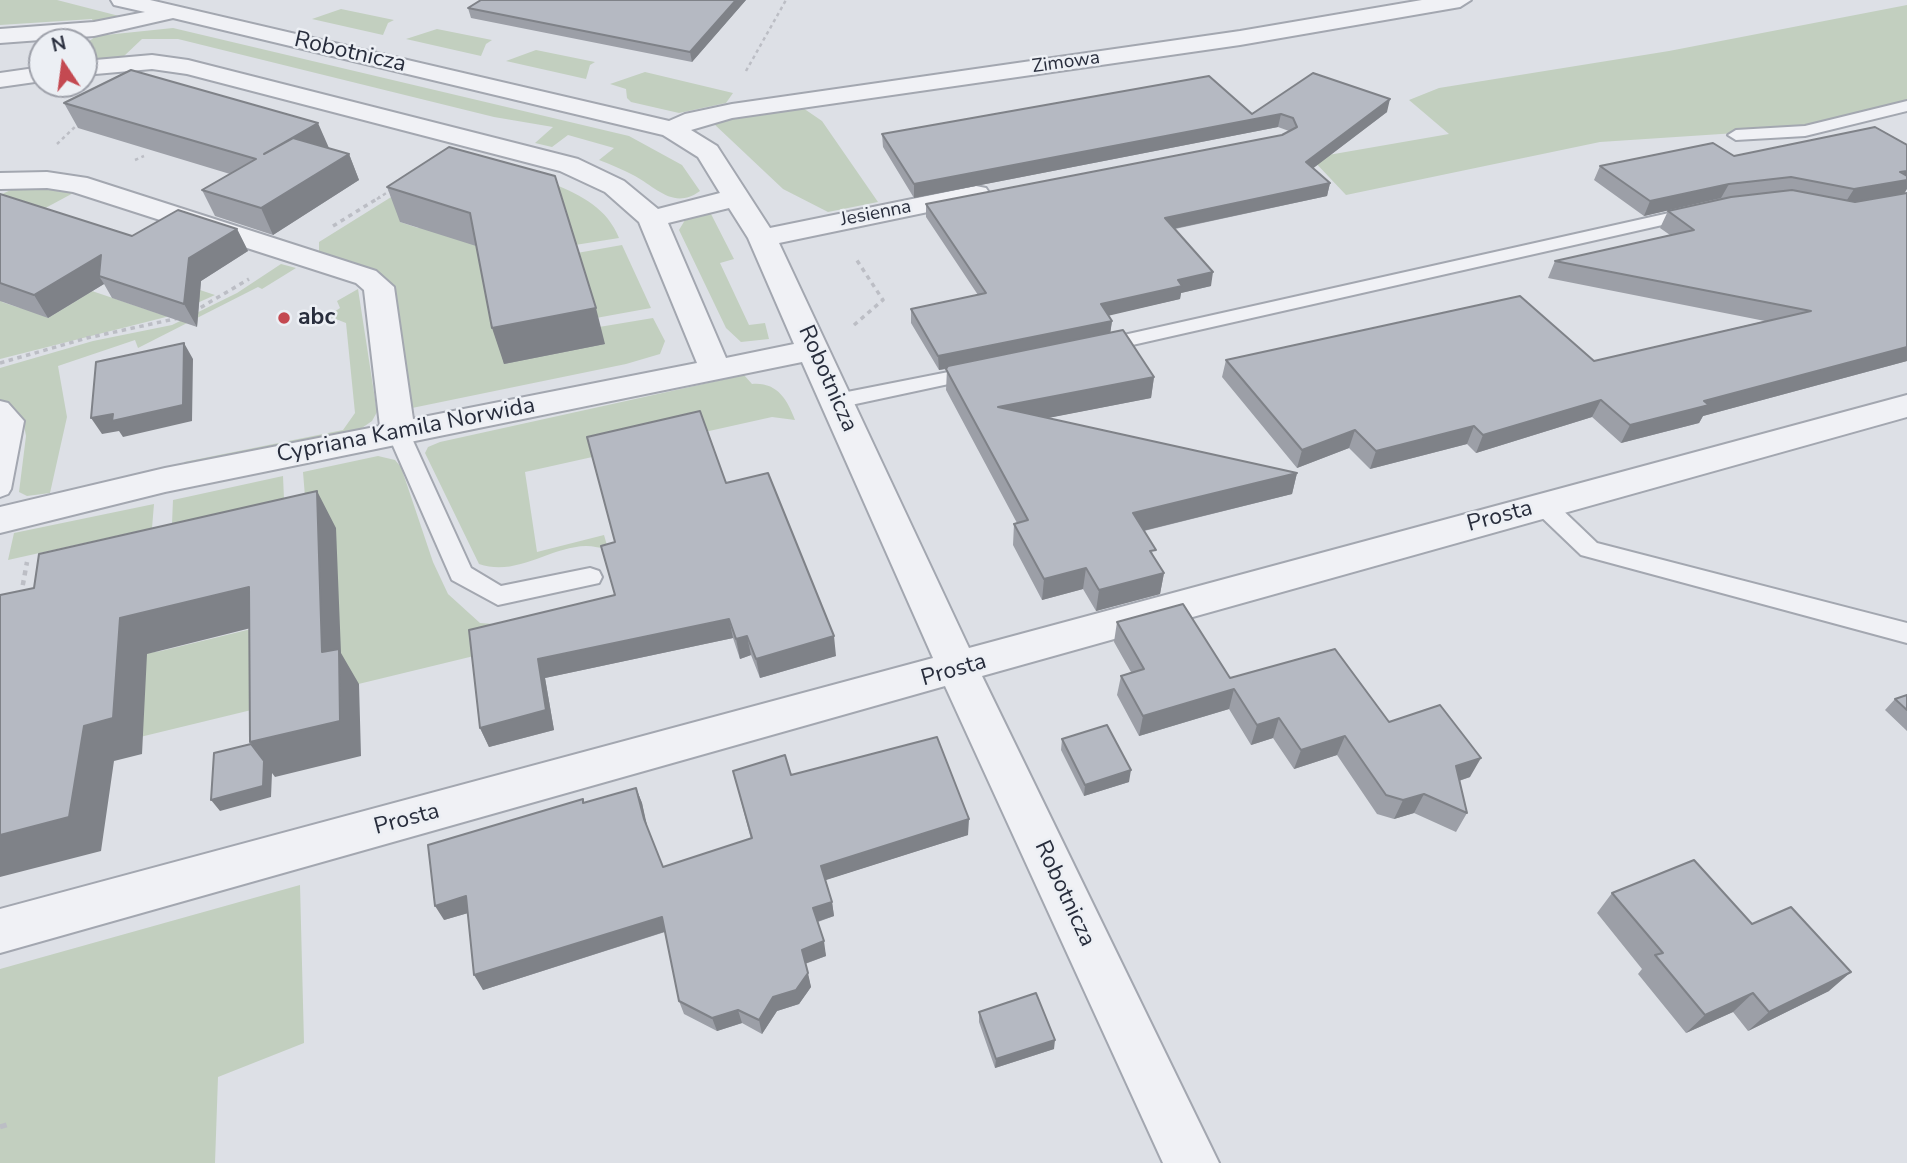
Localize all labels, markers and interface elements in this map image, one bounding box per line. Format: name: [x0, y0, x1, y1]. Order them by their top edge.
street label: Robotnicza: [291, 27, 409, 79]
north arrow: [28, 28, 98, 98]
text: N: [49, 30, 69, 59]
street label: Zimowa: [1031, 47, 1101, 79]
street label: Jesienna: [839, 196, 913, 232]
place label: abc: [298, 304, 335, 332]
marker: abc: [276, 310, 292, 326]
street label: Robotnicza: [791, 321, 863, 437]
street label: Cypriana Kamila Norwida: [274, 392, 538, 470]
street label: Prosta: [1464, 495, 1536, 539]
street label: Prosta: [918, 649, 990, 693]
street label: Prosta: [371, 798, 443, 842]
street label: Robotnicza: [1027, 837, 1101, 951]

